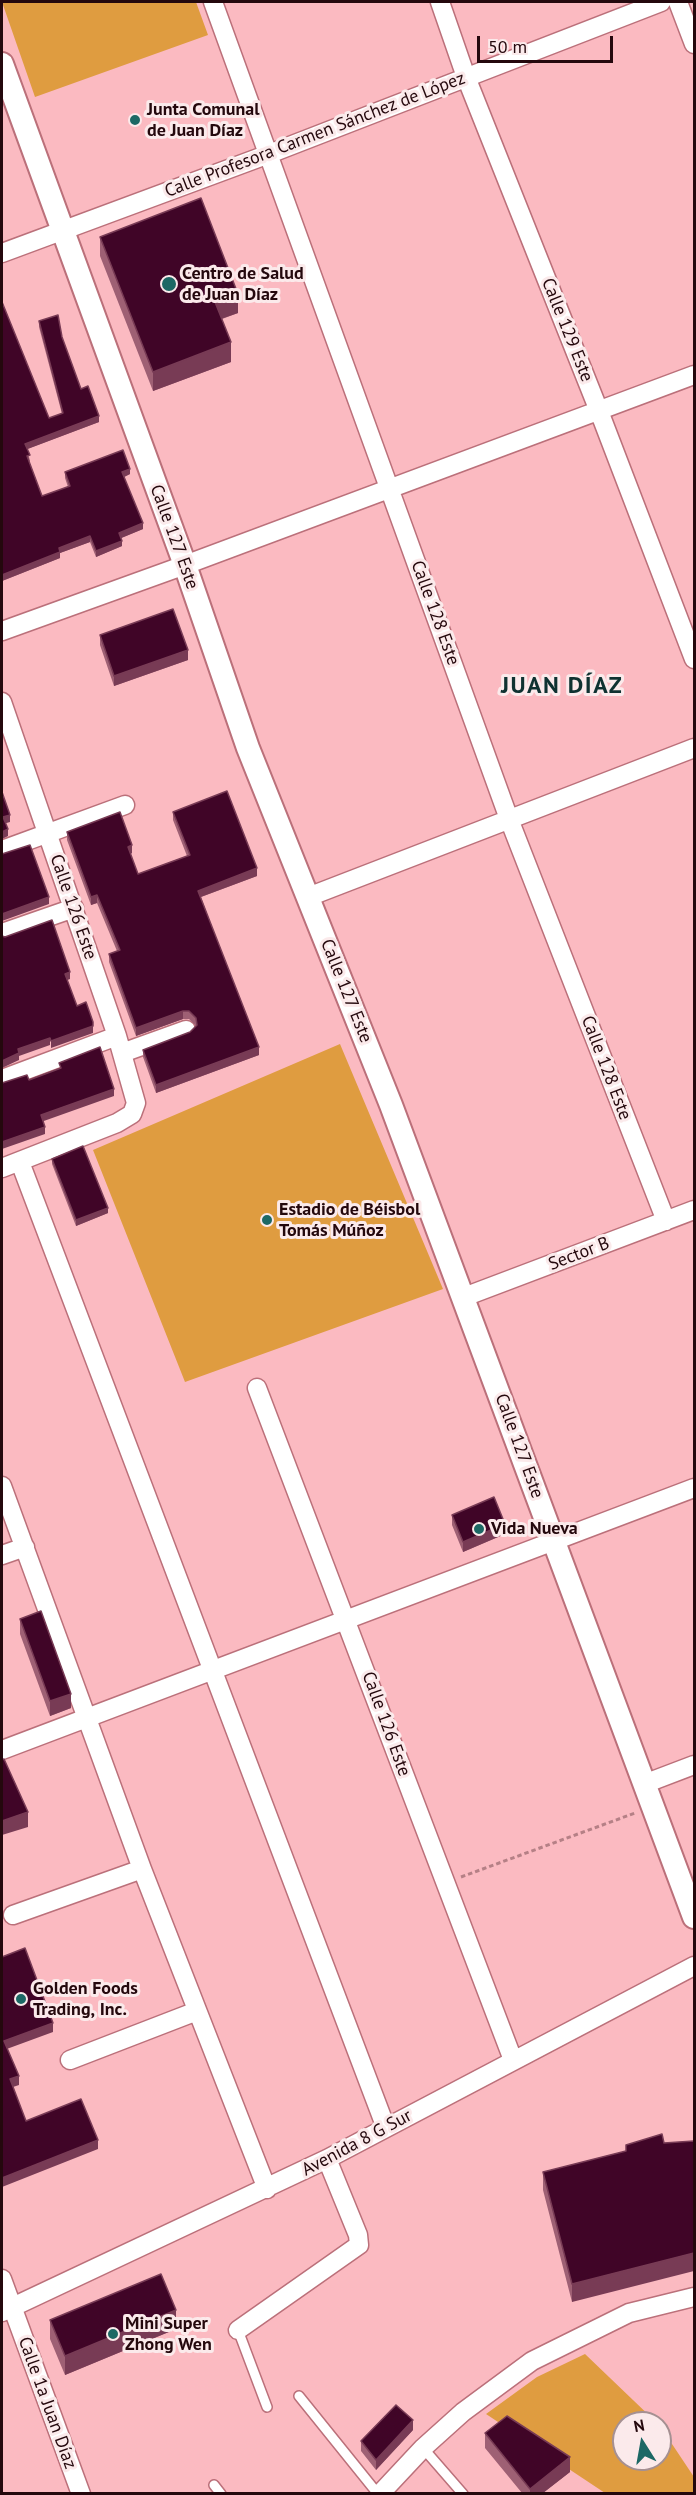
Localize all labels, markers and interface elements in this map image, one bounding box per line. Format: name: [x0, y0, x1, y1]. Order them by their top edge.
scale bar: [480, 24, 616, 62]
text: 50 m: [488, 35, 527, 58]
street label: Calle Profesora Carmen Sánchez de López: [162, 68, 468, 202]
place label: Junta Comunal de Juan Díaz: [147, 99, 260, 142]
marker: Junta Comunal de Juan Díaz: [128, 113, 142, 127]
place label: Centro de Salud de Juan Díaz: [182, 263, 304, 306]
marker: Centro de Salud de Juan Díaz: [160, 275, 178, 293]
street label: Calle 129 Este: [536, 275, 598, 385]
street label: Calle 127 Este: [145, 482, 203, 592]
street label: Calle 128 Este: [406, 558, 464, 668]
district label: JUAN DÍAZ: [501, 672, 623, 700]
street label: Calle 126 Este: [45, 852, 101, 962]
street label: Calle 127 Este: [315, 936, 377, 1046]
street label: Calle 128 Este: [576, 1013, 636, 1123]
place label: Estadio de Béisbol Tomás Múñoz: [279, 1199, 420, 1242]
marker: Estadio de Béisbol Tomás Múñoz: [260, 1213, 274, 1227]
street label: Sector B: [545, 1233, 613, 1275]
street label: Calle 127 Este: [490, 1391, 548, 1501]
place label: Vida Nueva: [491, 1518, 578, 1540]
marker: Vida Nueva: [472, 1522, 486, 1536]
street label: Calle 126 Este: [357, 1669, 415, 1779]
place label: Golden Foods Trading, Inc.: [33, 1978, 138, 2020]
marker: Golden Foods Trading, Inc.: [14, 1992, 28, 2006]
street label: Avenida 8 G Sur: [298, 2105, 416, 2181]
place label: Mini Super Zhong Wen: [125, 2313, 212, 2356]
marker: Mini Super Zhong Wen: [106, 2327, 120, 2341]
street label: Calle 1a Juan Díaz: [13, 2334, 81, 2472]
north arrow: [612, 2411, 672, 2471]
text: N: [632, 2414, 646, 2436]

